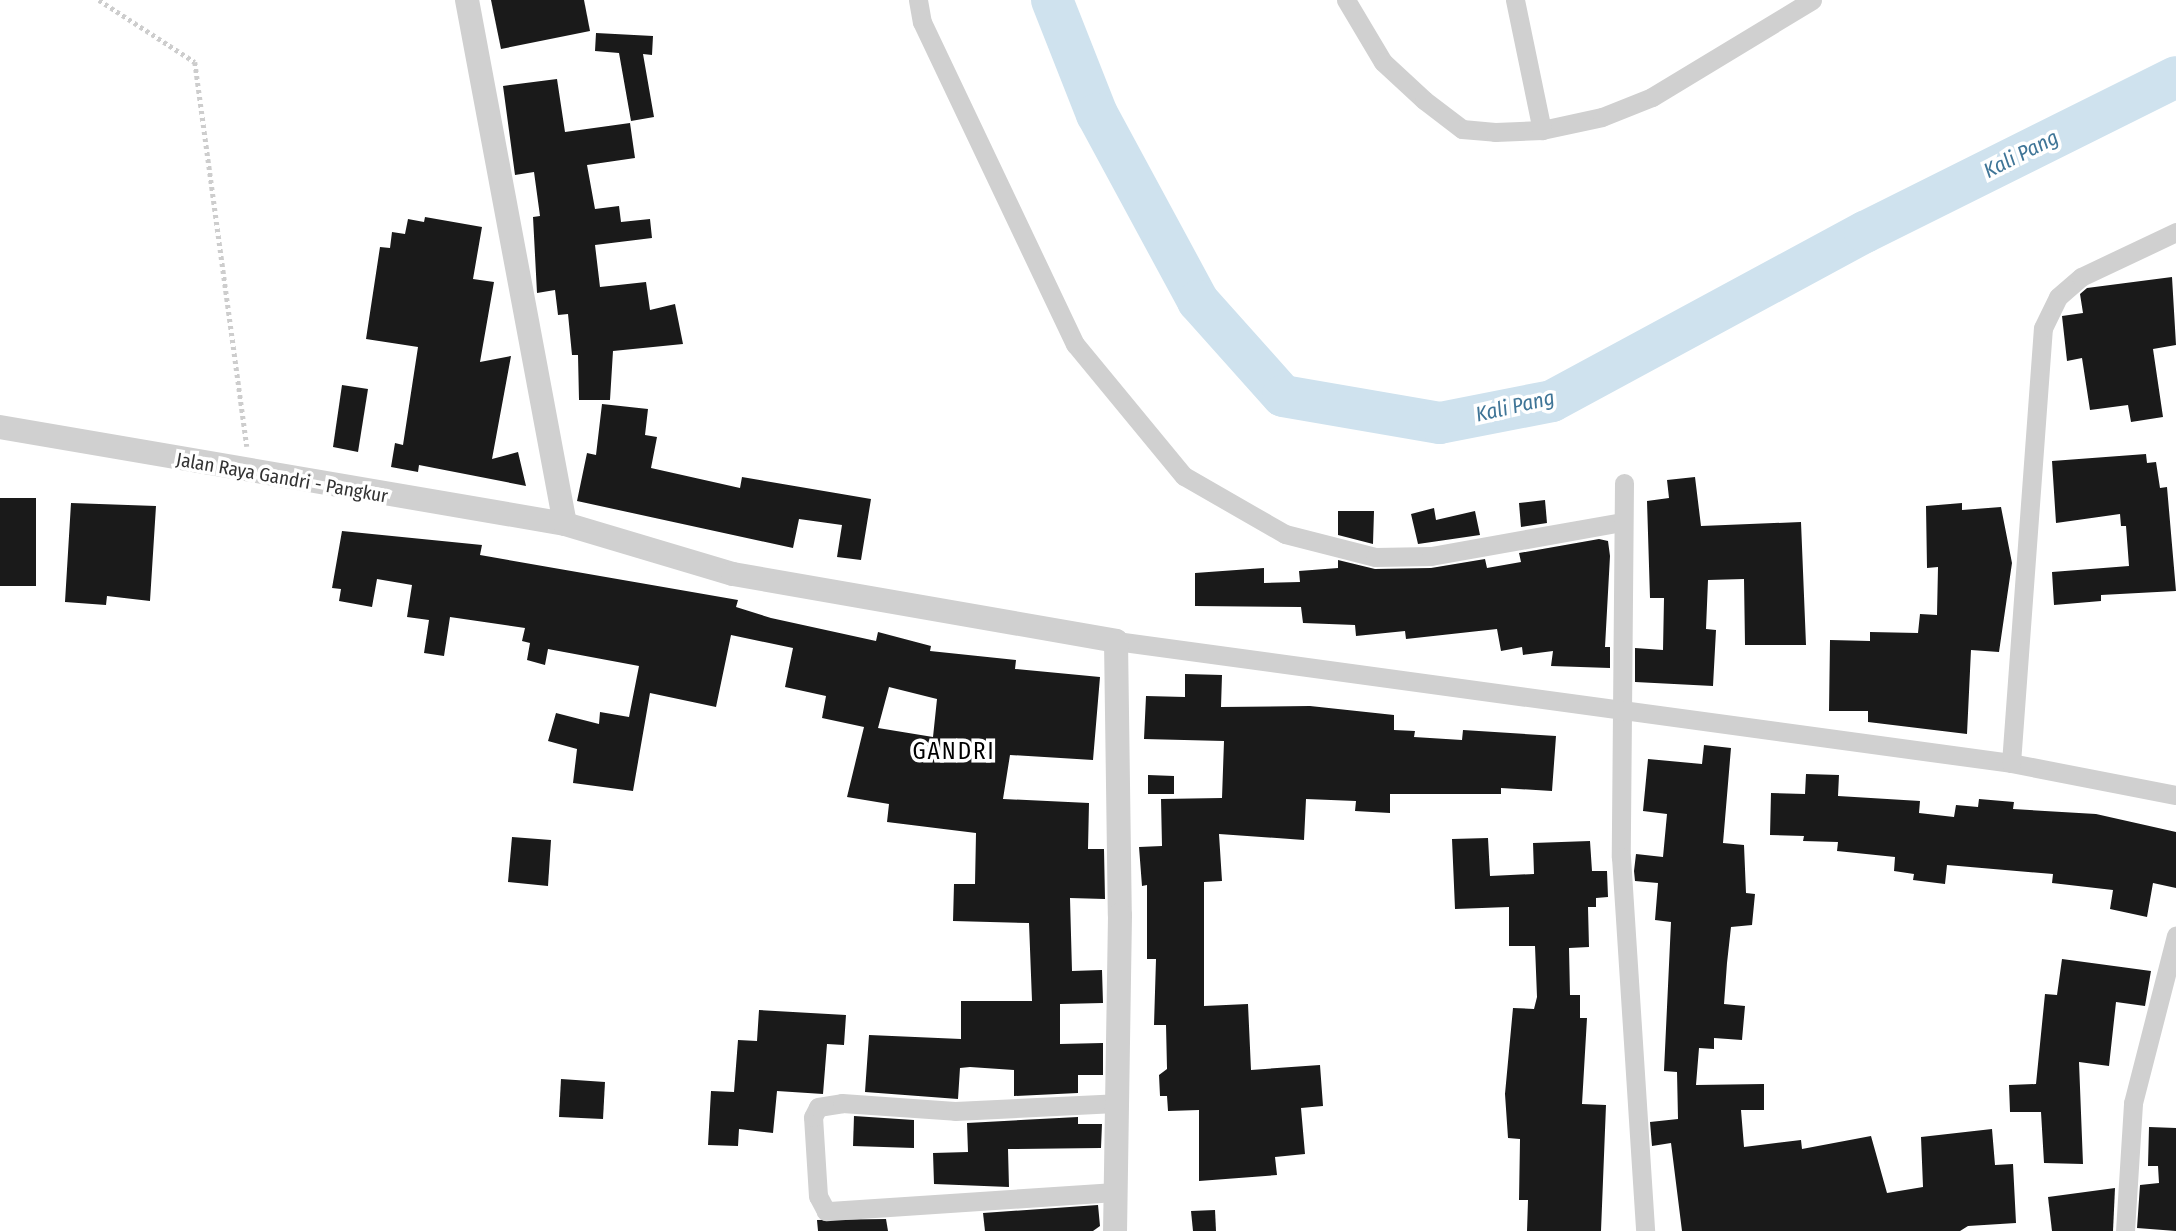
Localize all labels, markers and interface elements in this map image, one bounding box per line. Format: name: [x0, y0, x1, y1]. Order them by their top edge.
water label: Kali Pang: [1979, 125, 2063, 183]
water label: Kali Pang: [1473, 385, 1557, 427]
street label: Jalan Raya Gandri - Pangkur: [174, 448, 390, 508]
district label: GANDRI: [913, 737, 995, 765]

